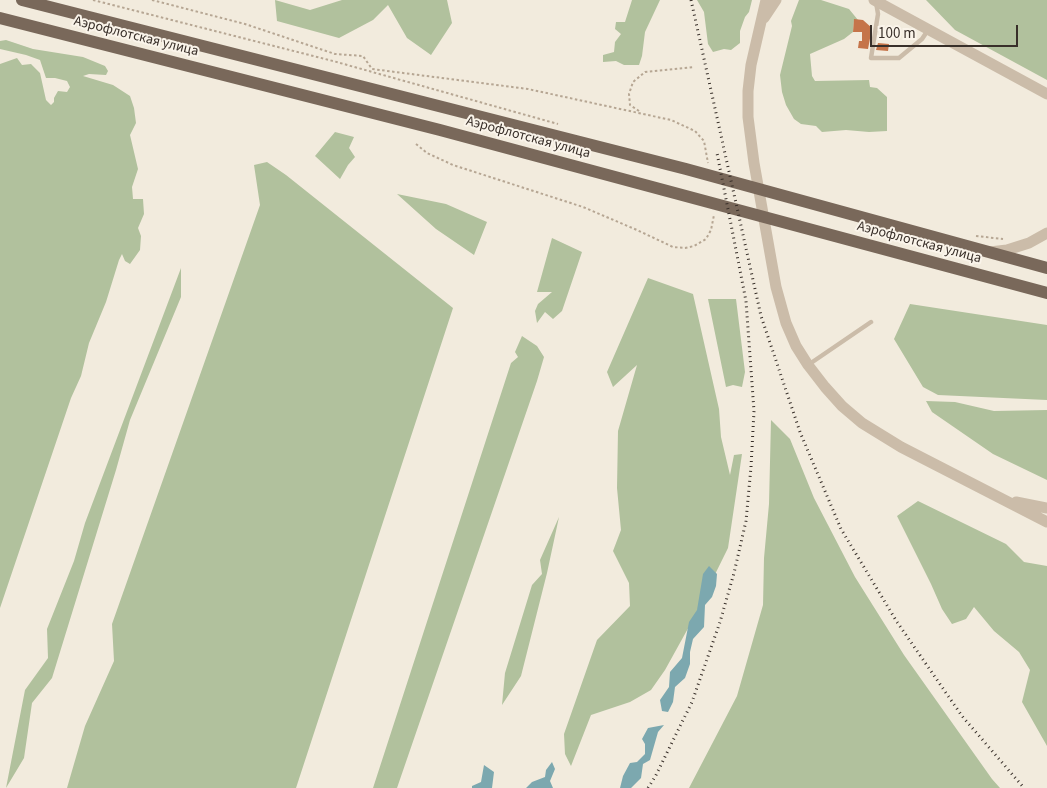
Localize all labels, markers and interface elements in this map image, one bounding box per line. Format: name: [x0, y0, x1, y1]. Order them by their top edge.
street label: Аэрофлотская улица: [72, 13, 200, 61]
scale bar: [872, 15, 1020, 47]
text: 100 m: [878, 23, 916, 44]
street label: Аэрофлотская улица: [464, 113, 592, 163]
street label: Аэрофлотская улица: [855, 218, 983, 268]

